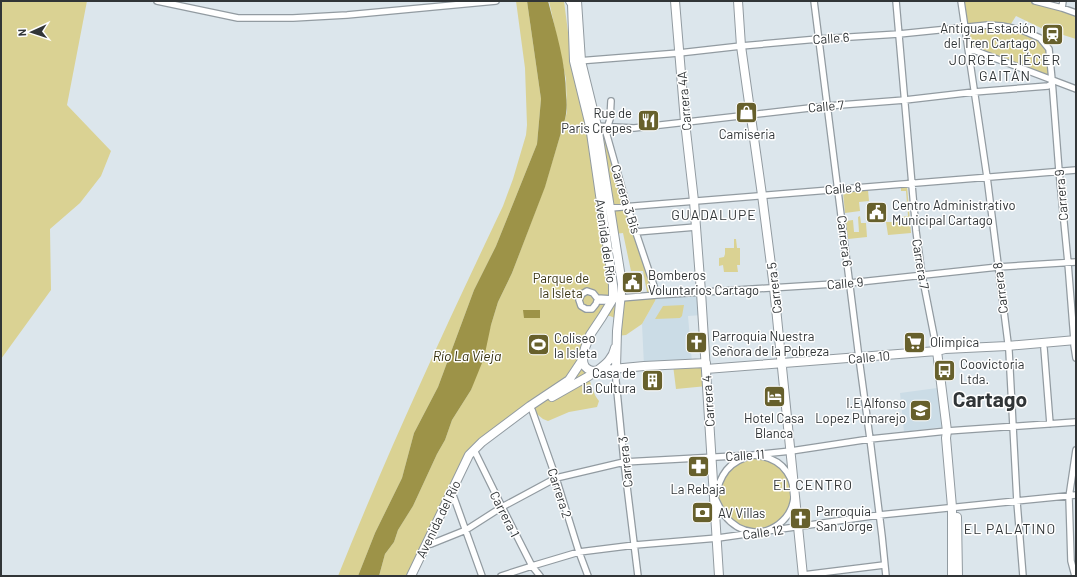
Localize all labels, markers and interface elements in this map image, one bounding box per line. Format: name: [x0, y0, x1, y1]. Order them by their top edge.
north arrow: [12, 12, 52, 52]
place label: Antigua Estación del Tren Cartago: [940, 20, 1036, 51]
station icon: Antigua Estación del Tren Cartago: [1039, 22, 1065, 48]
text: N: [15, 29, 28, 37]
street label: Calle 6: [812, 29, 850, 47]
district label: JORGE ELIÉCER GAITÁN: [949, 51, 1061, 84]
street label: Carrera 4A: [673, 70, 695, 131]
street label: Calle 7: [807, 96, 845, 116]
shop icon: Camiseria: [734, 99, 760, 125]
place label: Rue de Paris Crepes: [561, 105, 632, 136]
restaurant icon: Rue de Paris Crepes: [635, 107, 661, 133]
place label: Camiseria: [719, 126, 775, 142]
street label: Carrera 3 Bis: [608, 162, 644, 236]
street label: Carrera 9: [1051, 169, 1071, 221]
street label: Calle 8: [824, 178, 862, 198]
place label: Centro Administrativo Municipal Cartago: [892, 197, 1015, 228]
street label: Avenida del Río: [592, 198, 620, 284]
public building icon: Centro Administrativo Municipal Cartago: [863, 199, 889, 225]
district label: GUADALUPE: [671, 206, 757, 223]
street label: Carrera 6: [834, 215, 856, 268]
street label: Carrera 7: [909, 238, 933, 290]
street label: Carrera 5: [763, 261, 785, 314]
street label: Carrera 8: [989, 261, 1011, 315]
place label: Bomberos Voluntarios Cartago: [648, 267, 759, 298]
public building icon: Bomberos Voluntarios Cartago: [620, 269, 646, 295]
park label: Parque de la Isleta: [533, 270, 589, 301]
street label: Calle 9: [826, 273, 864, 293]
place label: Parroquia Nuestra Señora de la Pobreza: [712, 328, 829, 359]
supermarket icon: Olimpica: [901, 329, 927, 355]
place label: Coliseo la Isleta: [554, 330, 597, 361]
church icon: Parroquia Nuestra Señora de la Pobreza: [684, 330, 710, 356]
sports icon: Coliseo la Isleta: [525, 332, 551, 358]
place label: Olimpica: [930, 334, 979, 350]
water label: Río La Vieja: [433, 347, 501, 364]
street label: Calle 10: [847, 347, 891, 367]
place label: Coovictoria Ltda.: [960, 356, 1024, 387]
bus stop icon: Coovictoria Ltda.: [932, 358, 958, 384]
place label: Casa de la Cultura: [583, 365, 636, 396]
building icon: Casa de la Cultura: [639, 367, 665, 393]
street label: Carrera 4: [698, 375, 718, 427]
hotel icon: Hotel Casa Blanca: [761, 383, 787, 409]
district label: Cartago: [953, 386, 1027, 411]
place label: I.E Alfonso Lopez Pumarejo: [815, 395, 906, 426]
school or university icon: I.E Alfonso Lopez Pumarejo: [908, 397, 934, 423]
place label: Hotel Casa Blanca: [744, 410, 804, 441]
street label: Carrera 3: [614, 436, 636, 488]
street label: Calle 11: [725, 446, 765, 464]
pharmacy icon: La Rebaja: [685, 454, 711, 480]
street label: Carrera 2: [544, 466, 576, 520]
district label: EL CENTRO: [773, 476, 853, 493]
street label: Avenida del Río: [412, 478, 464, 560]
place label: La Rebaja: [670, 481, 726, 497]
street label: Carrera 1: [487, 488, 523, 540]
bank icon: AV Villas: [690, 500, 716, 526]
place label: Parroquia San Jorge: [816, 503, 873, 534]
place label: AV Villas: [718, 505, 765, 521]
church icon: Parroquia San Jorge: [788, 505, 814, 531]
district label: EL PALATINO: [964, 520, 1056, 537]
street label: Calle 12: [741, 521, 785, 543]

